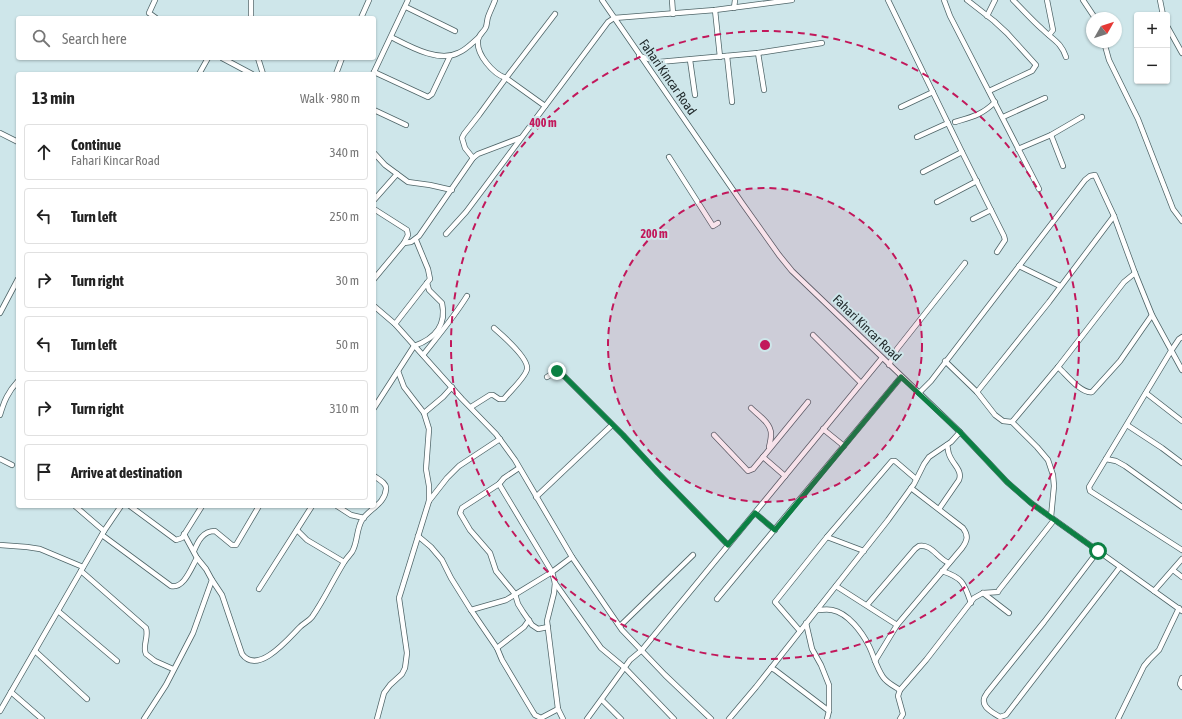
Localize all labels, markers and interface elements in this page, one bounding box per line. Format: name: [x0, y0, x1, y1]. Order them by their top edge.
north arrow: [1086, 12, 1122, 48]
map controls: [1134, 12, 1170, 84]
button: +: [1134, 12, 1170, 48]
search box: [16, 16, 376, 60]
icon: search: [30, 27, 52, 49]
text: Search here: [62, 30, 127, 47]
street label: Fahari Kincar Road: [636, 36, 700, 118]
button: −: [1134, 48, 1170, 84]
text: 13 min: [32, 88, 75, 108]
text: Walk · 980 m: [300, 91, 360, 106]
text: 400 m: [528, 116, 557, 130]
text: Continue: [71, 136, 121, 153]
icon: ahead: [33, 141, 55, 163]
text: 340 m: [330, 145, 359, 160]
text: Fahari Kincar Road: [71, 153, 160, 168]
icon: left: [33, 205, 55, 227]
text: Turn left: [71, 208, 117, 225]
text: 250 m: [330, 209, 359, 224]
text: 200 m: [640, 227, 668, 241]
icon: right: [33, 269, 55, 291]
text: Turn right: [71, 272, 124, 289]
text: 30 m: [336, 273, 359, 288]
street label: Fahari Kincar Road: [830, 292, 904, 364]
icon: left: [33, 333, 55, 355]
text: Turn left: [71, 336, 117, 353]
text: 50 m: [336, 337, 359, 352]
centre of rings: [758, 338, 772, 352]
route end: [548, 362, 566, 380]
icon: right: [33, 397, 55, 419]
text: Turn right: [71, 400, 124, 417]
text: 310 m: [330, 401, 359, 416]
icon: arrive: [33, 461, 55, 483]
text: Arrive at destination: [71, 464, 182, 481]
route start: [1089, 542, 1107, 560]

